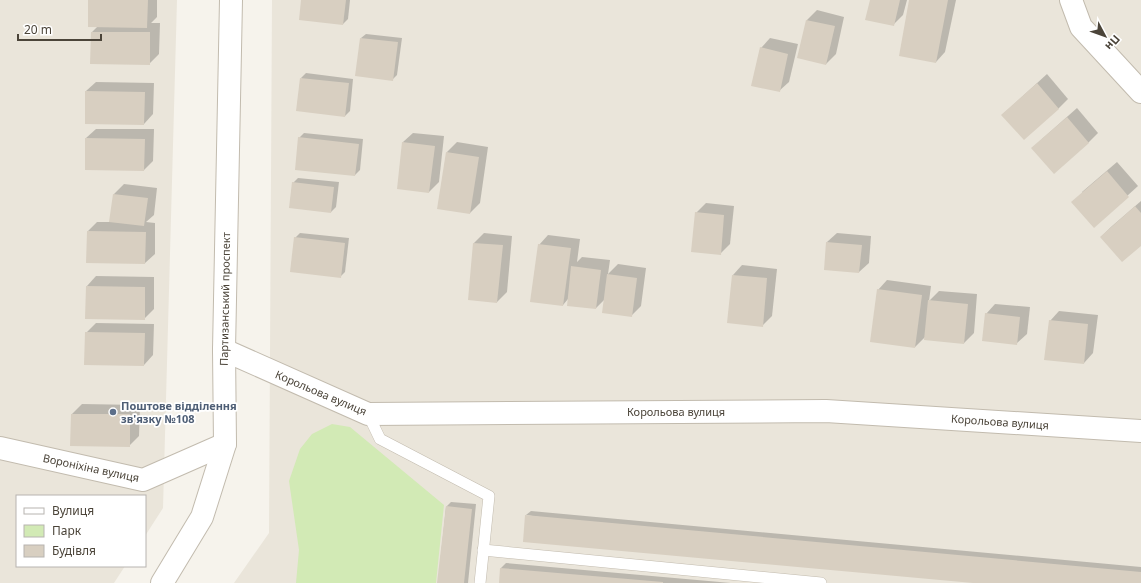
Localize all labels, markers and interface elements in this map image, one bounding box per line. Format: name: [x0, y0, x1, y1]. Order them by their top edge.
scale bar: [18, 16, 101, 42]
north arrow: [1085, 16, 1125, 56]
text: 20 m: [24, 21, 52, 38]
text: Пн: [1102, 32, 1124, 54]
street label: Партизанський проспект: [216, 232, 233, 366]
street label: Корольова вулиця: [273, 366, 369, 419]
place label: Поштове відділення зв'язку №108: [121, 398, 237, 426]
street label: Корольова вулиця: [627, 404, 725, 419]
marker: Поштове відділення зв'язку №108: [108, 407, 118, 417]
street label: Корольова вулиця: [951, 411, 1049, 432]
street label: Вороніхіна вулиця: [42, 450, 141, 485]
legend: [16, 495, 146, 567]
text: Вулиця: [52, 502, 94, 519]
text: Парк: [52, 522, 82, 539]
text: Будівля: [52, 542, 96, 559]

